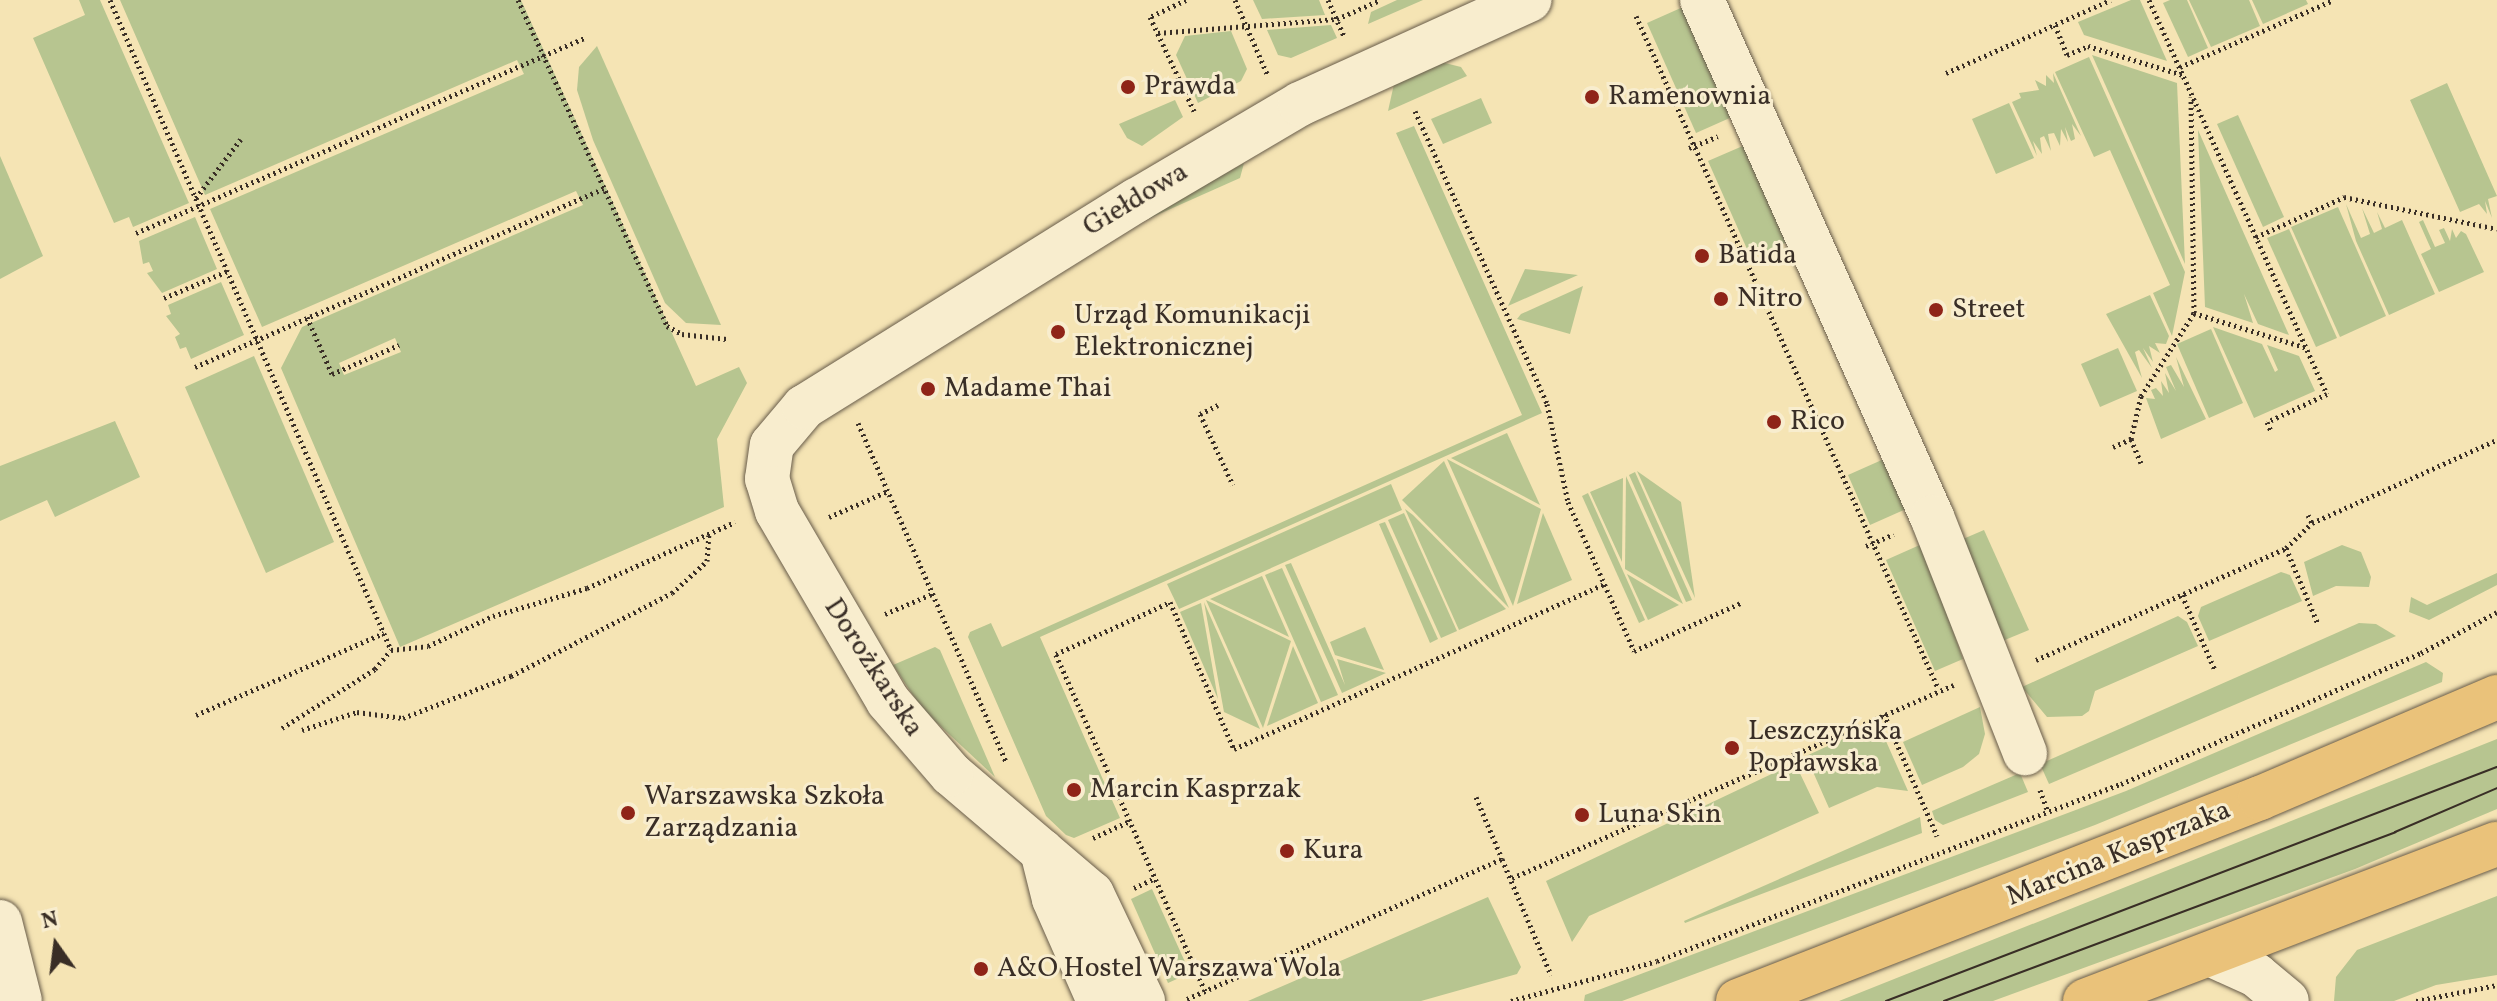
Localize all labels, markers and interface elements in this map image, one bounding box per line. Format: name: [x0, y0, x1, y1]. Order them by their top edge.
place label: Prawda: [1144, 70, 1236, 104]
marker: Prawda: [1119, 78, 1137, 96]
place label: Ramenownia: [1608, 80, 1771, 114]
marker: Ramenownia: [1583, 88, 1601, 106]
street label: Giełdowa: [1077, 156, 1195, 244]
place label: Batida: [1718, 239, 1797, 273]
marker: Batida: [1693, 247, 1711, 265]
place label: Nitro: [1737, 282, 1803, 316]
marker: Nitro: [1712, 290, 1730, 308]
place label: Street: [1952, 293, 2025, 327]
place label: Urząd Komunikacji Elektronicznej: [1074, 299, 1311, 365]
marker: Street: [1927, 301, 1945, 319]
marker: Urząd Komunikacji Elektronicznej: [1049, 323, 1067, 341]
place label: Madame Thai: [944, 372, 1112, 406]
marker: Madame Thai: [919, 380, 937, 398]
place label: Rico: [1790, 405, 1845, 439]
marker: Rico: [1765, 413, 1783, 431]
street label: Dorożkarska: [816, 593, 930, 743]
place label: Leszczyńska Popławska: [1748, 715, 1903, 781]
marker: Leszczyńska Popławska: [1723, 739, 1741, 757]
place label: Marcin Kasprzak: [1090, 773, 1301, 807]
place label: Warszawska Szkoła Zarządzania: [644, 780, 885, 846]
marker: Marcin Kasprzak: [1065, 781, 1083, 799]
street label: Marcina Kasprzaka: [2002, 794, 2236, 914]
place label: Luna Skin: [1598, 798, 1722, 832]
marker: Warszawska Szkoła Zarządzania: [619, 804, 637, 822]
marker: Luna Skin: [1573, 806, 1591, 824]
place label: Kura: [1303, 834, 1363, 868]
marker: Kura: [1278, 842, 1296, 860]
text: N: [39, 904, 62, 938]
north arrow: [16, 905, 96, 985]
place label: A&O Hostel Warszawa Wola: [997, 952, 1343, 986]
marker: A&O Hostel Warszawa Wola: [972, 960, 990, 978]

